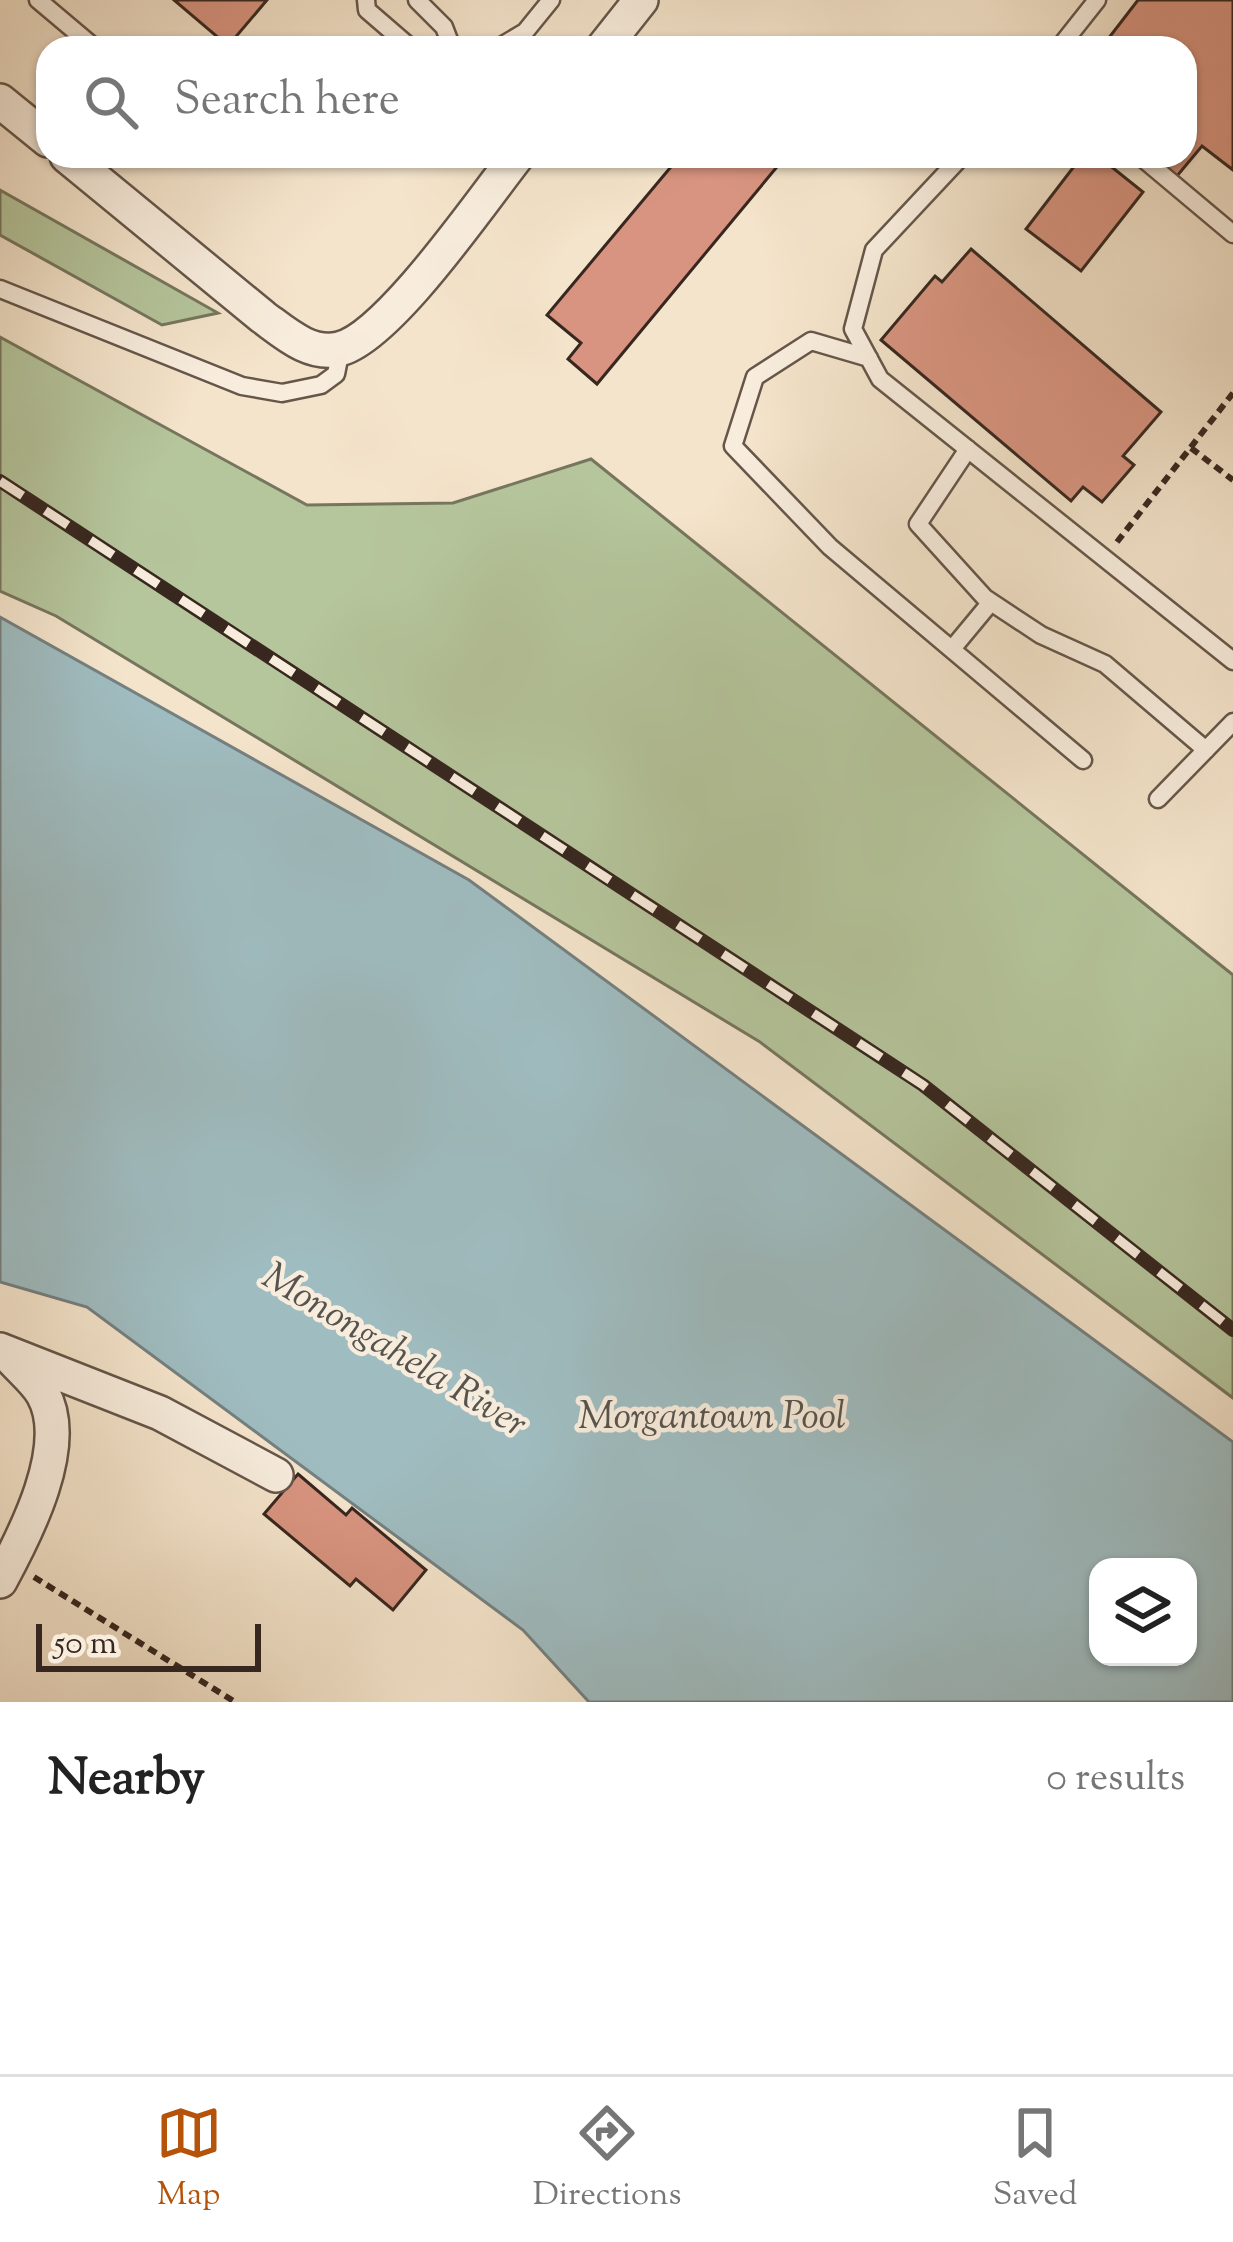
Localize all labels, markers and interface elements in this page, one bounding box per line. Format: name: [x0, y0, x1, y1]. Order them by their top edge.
search box: [36, 36, 1197, 168]
icon: search: [78, 69, 144, 135]
text: Search here: [174, 70, 400, 135]
water label: Monongahela River: [250, 1251, 537, 1454]
water label: Morgantown Pool: [578, 1391, 846, 1447]
map controls: [1089, 1558, 1197, 1666]
button: layers: [1089, 1558, 1197, 1666]
scale bar: [36, 1618, 261, 1671]
text: 50 m: [54, 1621, 117, 1669]
text: Nearby: [48, 1744, 205, 1817]
text: 0 results: [1046, 1752, 1185, 1808]
tab: Map: [156, 2100, 222, 2220]
tab: Directions: [533, 2100, 682, 2220]
tab: Saved: [993, 2100, 1077, 2220]

